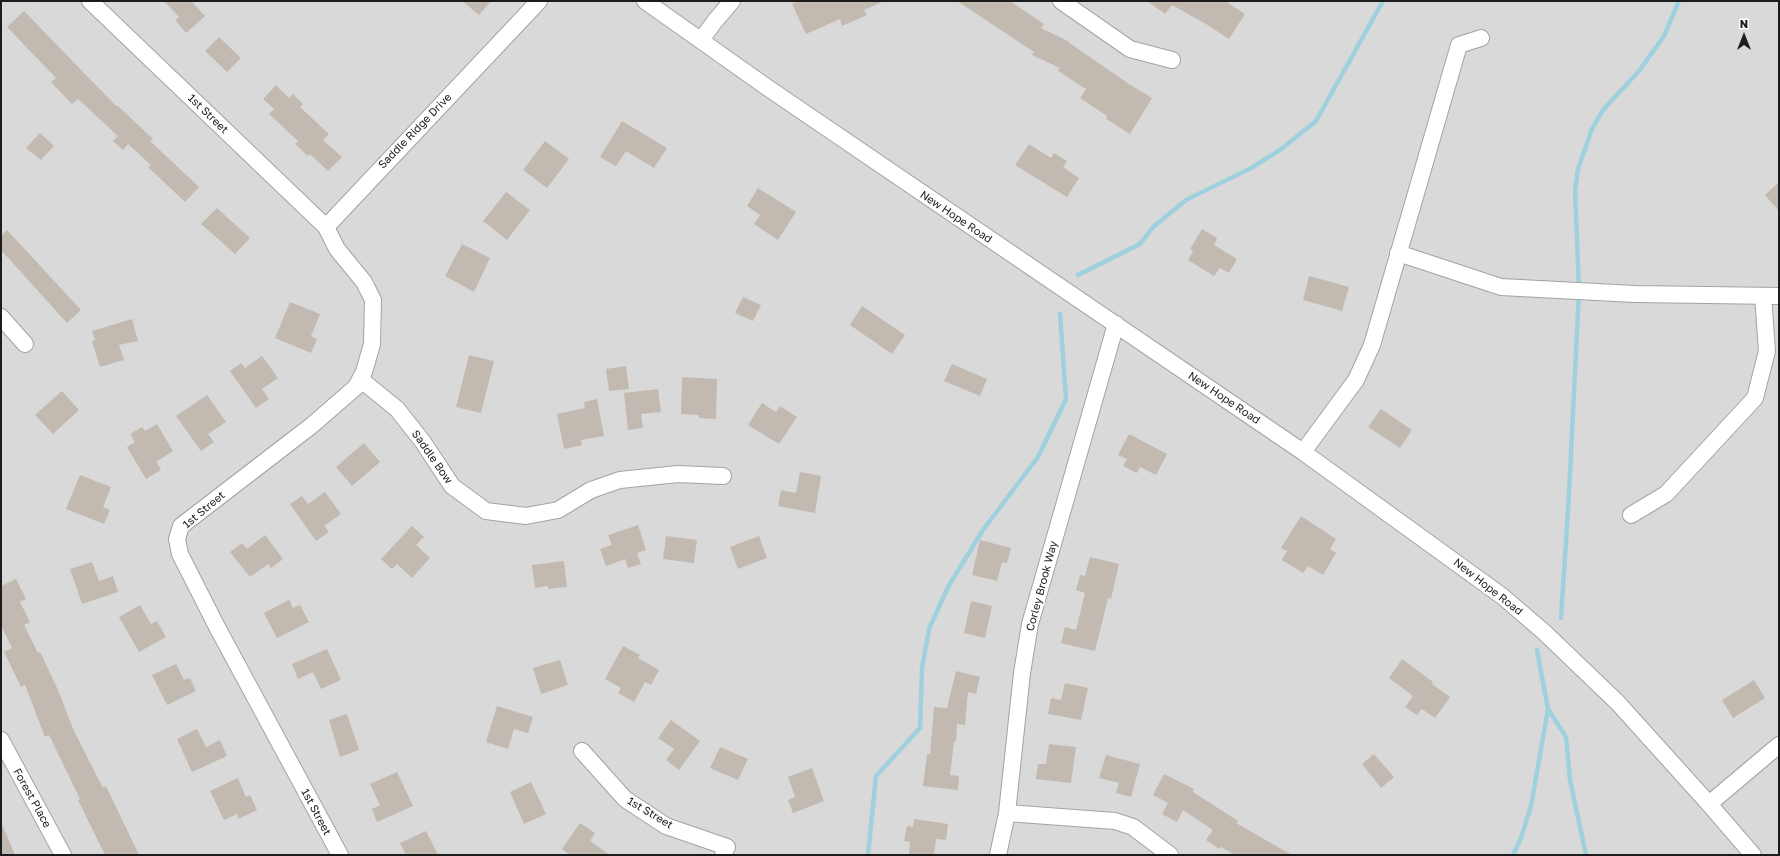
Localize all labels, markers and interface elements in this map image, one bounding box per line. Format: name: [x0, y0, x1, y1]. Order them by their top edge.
north arrow: [1724, 16, 1764, 56]
text: N: [1740, 17, 1748, 30]
street label: Saddle Ridge Drive: [376, 91, 454, 171]
street label: 1st Street: [185, 92, 231, 136]
street label: New Hope Road: [917, 188, 995, 246]
street label: New Hope Road: [1185, 369, 1263, 427]
street label: Saddle Bow: [409, 428, 455, 486]
street label: 1st Street: [180, 489, 228, 531]
street label: Corley Brook Way: [1024, 539, 1060, 633]
street label: New Hope Road: [1451, 556, 1525, 618]
street label: Forest Place: [10, 766, 54, 830]
street label: 1st Street: [298, 786, 334, 838]
street label: 1st Street: [625, 794, 675, 832]

